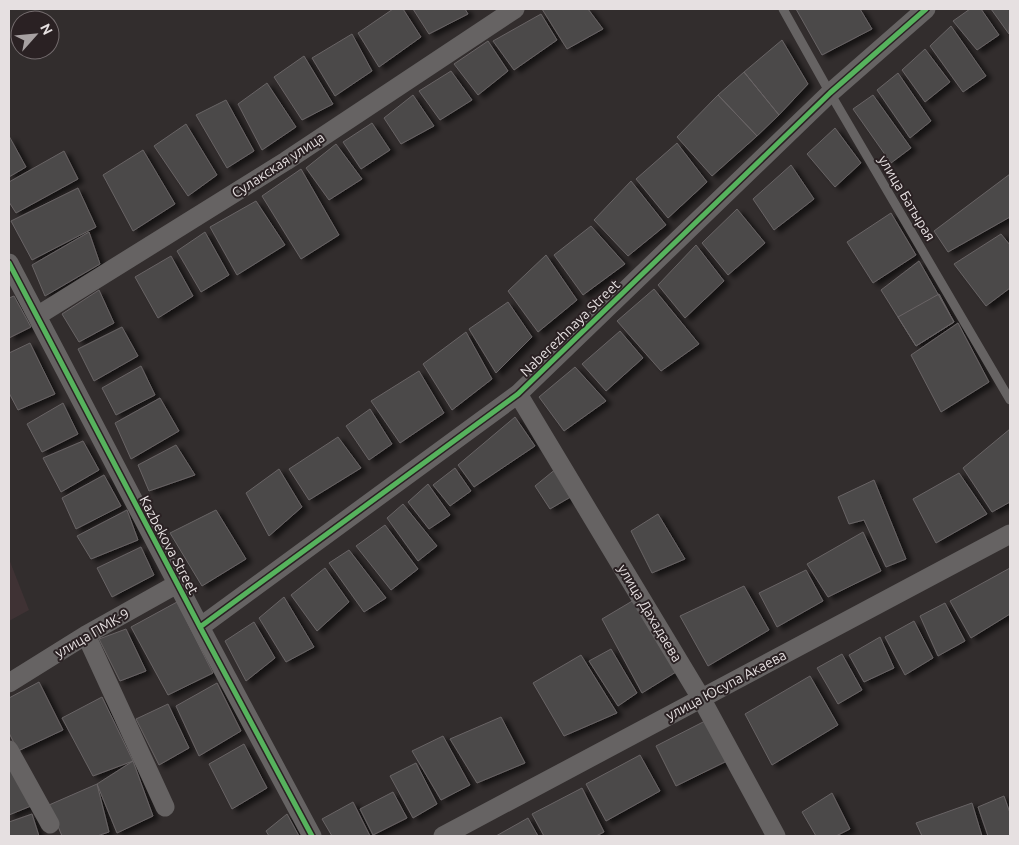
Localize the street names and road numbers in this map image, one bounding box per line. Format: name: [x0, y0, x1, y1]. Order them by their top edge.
street label: Сулакская улица: [229, 129, 327, 201]
street label: улица Батырая: [875, 152, 939, 244]
street label: Naberezhnaya Street: [517, 276, 623, 380]
street label: Kazbekova Street: [136, 493, 202, 597]
street label: улица Дахадаева: [615, 561, 685, 665]
street label: улица ПМК-9: [52, 605, 132, 661]
street label: улица Юсупа Акаева: [663, 647, 789, 723]

